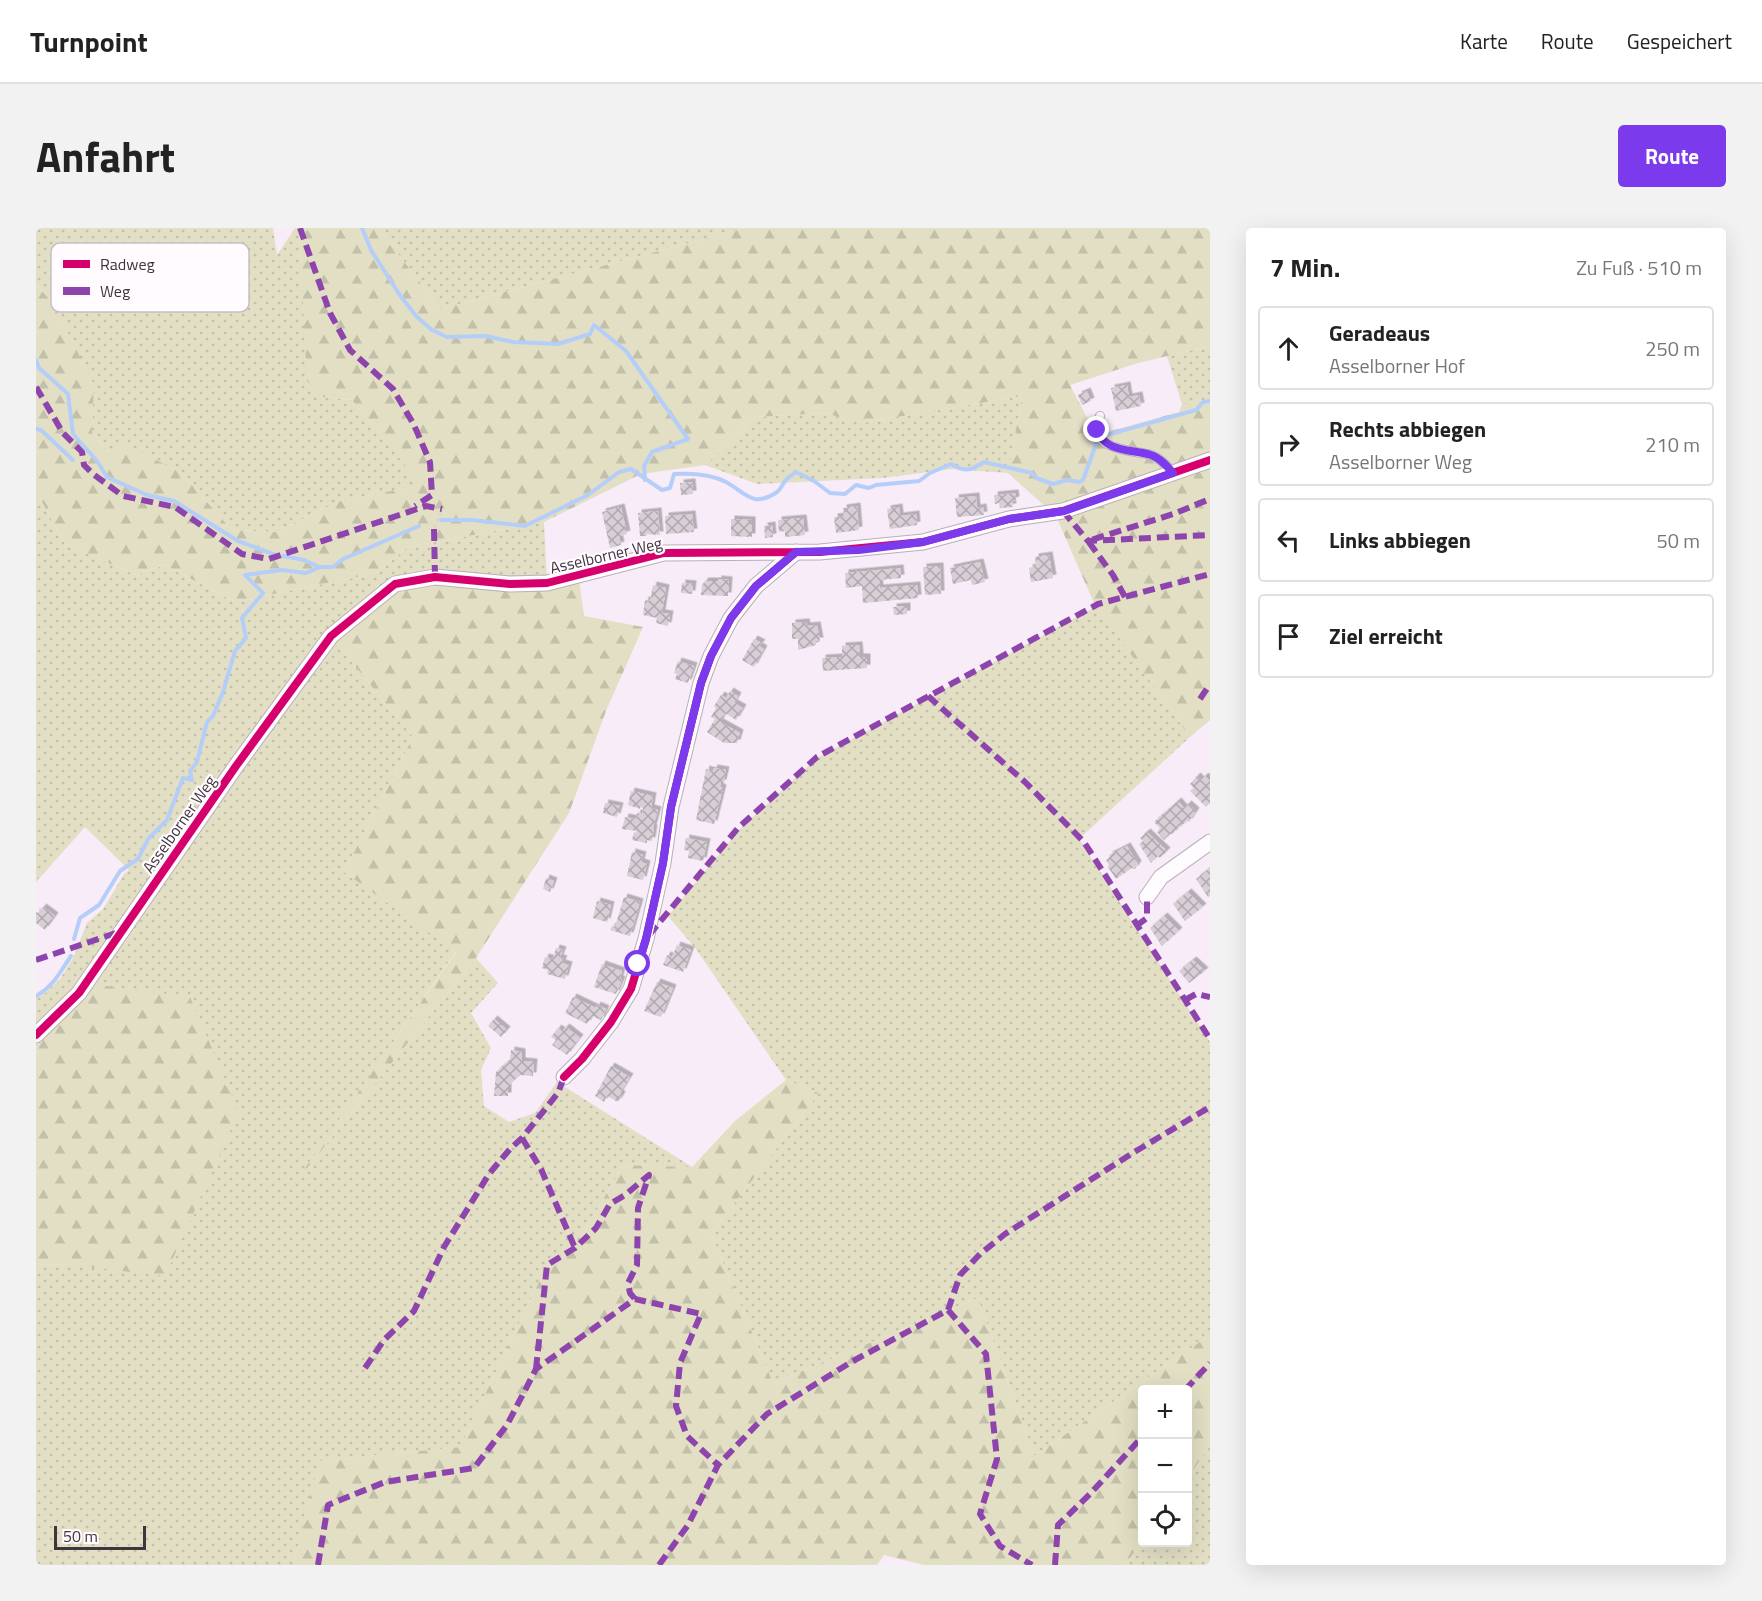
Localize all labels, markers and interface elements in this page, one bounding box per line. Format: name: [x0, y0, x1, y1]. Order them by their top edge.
text: Turnpoint: [30, 20, 148, 63]
text: Karte: [1460, 25, 1508, 57]
text: Route: [1541, 25, 1594, 57]
text: Gespeichert: [1627, 25, 1732, 57]
text: Anfahrt: [36, 124, 175, 188]
button: Route: [1618, 125, 1726, 187]
legend: [51, 243, 249, 312]
text: 7 Min.: [1270, 248, 1340, 287]
text: Radweg: [100, 252, 155, 276]
text: Zu Fuß · 510 m: [1576, 252, 1702, 283]
text: Weg: [100, 279, 130, 303]
text: Geradeaus: [1329, 316, 1430, 350]
icon: ahead: [1272, 332, 1305, 365]
text: 250 m: [1645, 333, 1700, 364]
text: Asselborner Hof: [1329, 350, 1465, 381]
text: Rechts abbiegen: [1329, 412, 1486, 446]
route end: [1083, 416, 1109, 442]
icon: right: [1272, 428, 1305, 461]
text: 210 m: [1645, 429, 1700, 460]
text: Asselborner Weg: [1329, 446, 1472, 477]
text: Links abbiegen: [1329, 523, 1471, 557]
icon: left: [1272, 524, 1305, 557]
text: 50 m: [1656, 525, 1700, 556]
street label: Asselborner Weg: [548, 530, 664, 580]
text: Ziel erreicht: [1329, 619, 1443, 653]
icon: arrive: [1272, 620, 1305, 653]
street label: Asselborner Weg: [136, 770, 222, 878]
route start: [624, 950, 650, 976]
map controls: [1138, 1385, 1192, 1547]
button: +: [1138, 1385, 1192, 1439]
button: −: [1138, 1439, 1192, 1493]
button: locate: [1138, 1493, 1192, 1547]
scale bar: [54, 1523, 146, 1550]
text: 50 m: [63, 1524, 98, 1548]

